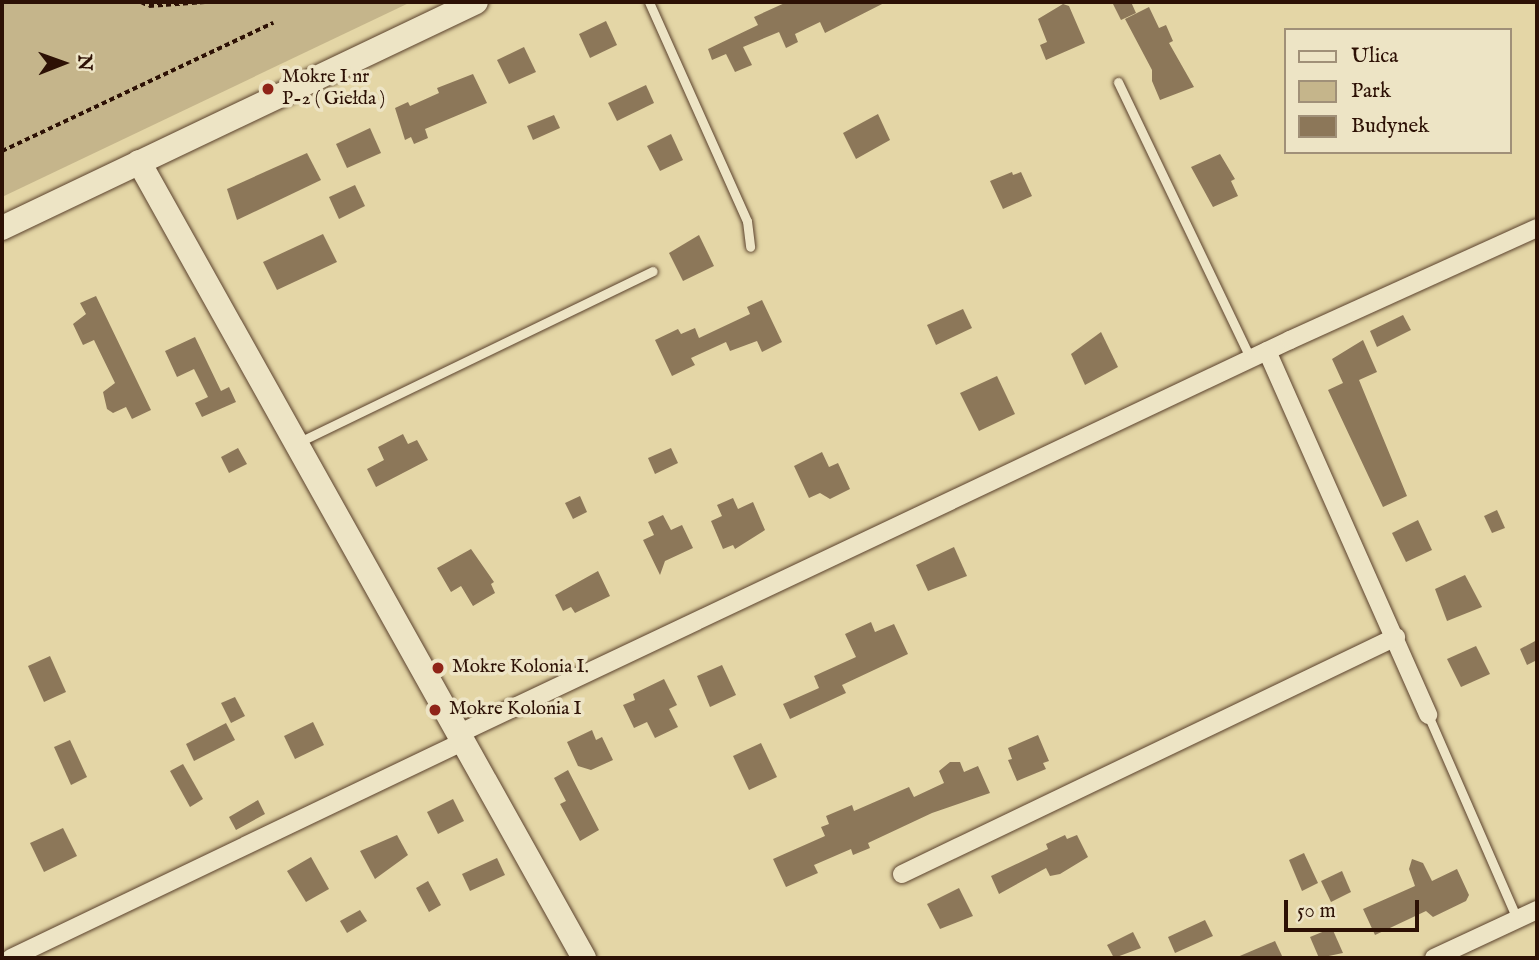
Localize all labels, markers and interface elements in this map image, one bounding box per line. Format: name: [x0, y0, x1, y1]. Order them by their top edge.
north arrow: [28, 28, 98, 98]
legend: [1284, 28, 1511, 154]
text: Ulica: [1351, 43, 1398, 70]
text: N: [72, 54, 96, 71]
place label: Mokre I nr P-2 ( Giełda ): [282, 67, 385, 111]
text: Park: [1351, 78, 1391, 105]
marker: Mokre I nr P-2 ( Giełda ): [260, 81, 276, 97]
text: Budynek: [1351, 113, 1429, 140]
place label: Mokre Kolonia I.: [452, 657, 589, 679]
marker: Mokre Kolonia I.: [430, 660, 446, 676]
place label: Mokre Kolonia I: [449, 699, 582, 721]
marker: Mokre Kolonia I: [427, 702, 443, 718]
scale bar: [1287, 886, 1422, 930]
text: 50 m: [1297, 898, 1336, 925]

